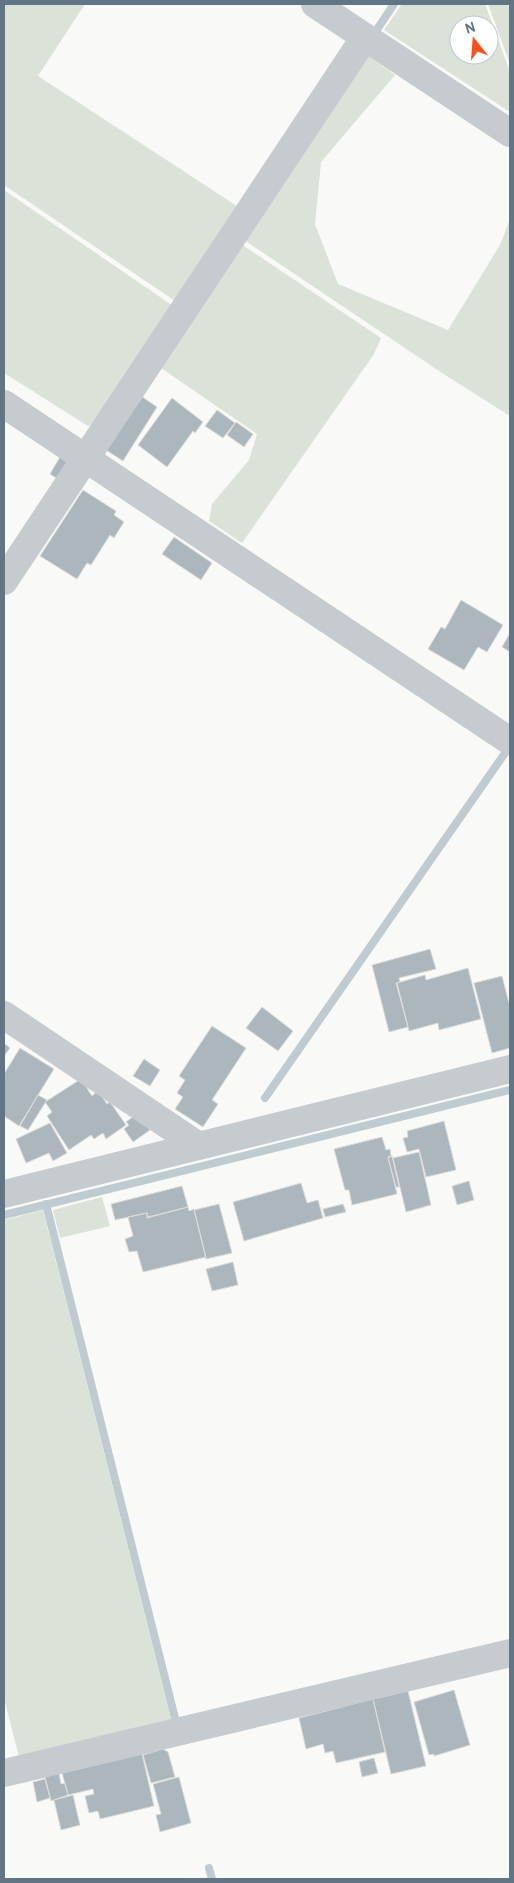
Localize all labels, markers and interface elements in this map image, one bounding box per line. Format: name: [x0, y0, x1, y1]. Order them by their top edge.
north arrow: [449, 15, 499, 65]
text: N: [463, 19, 478, 39]

